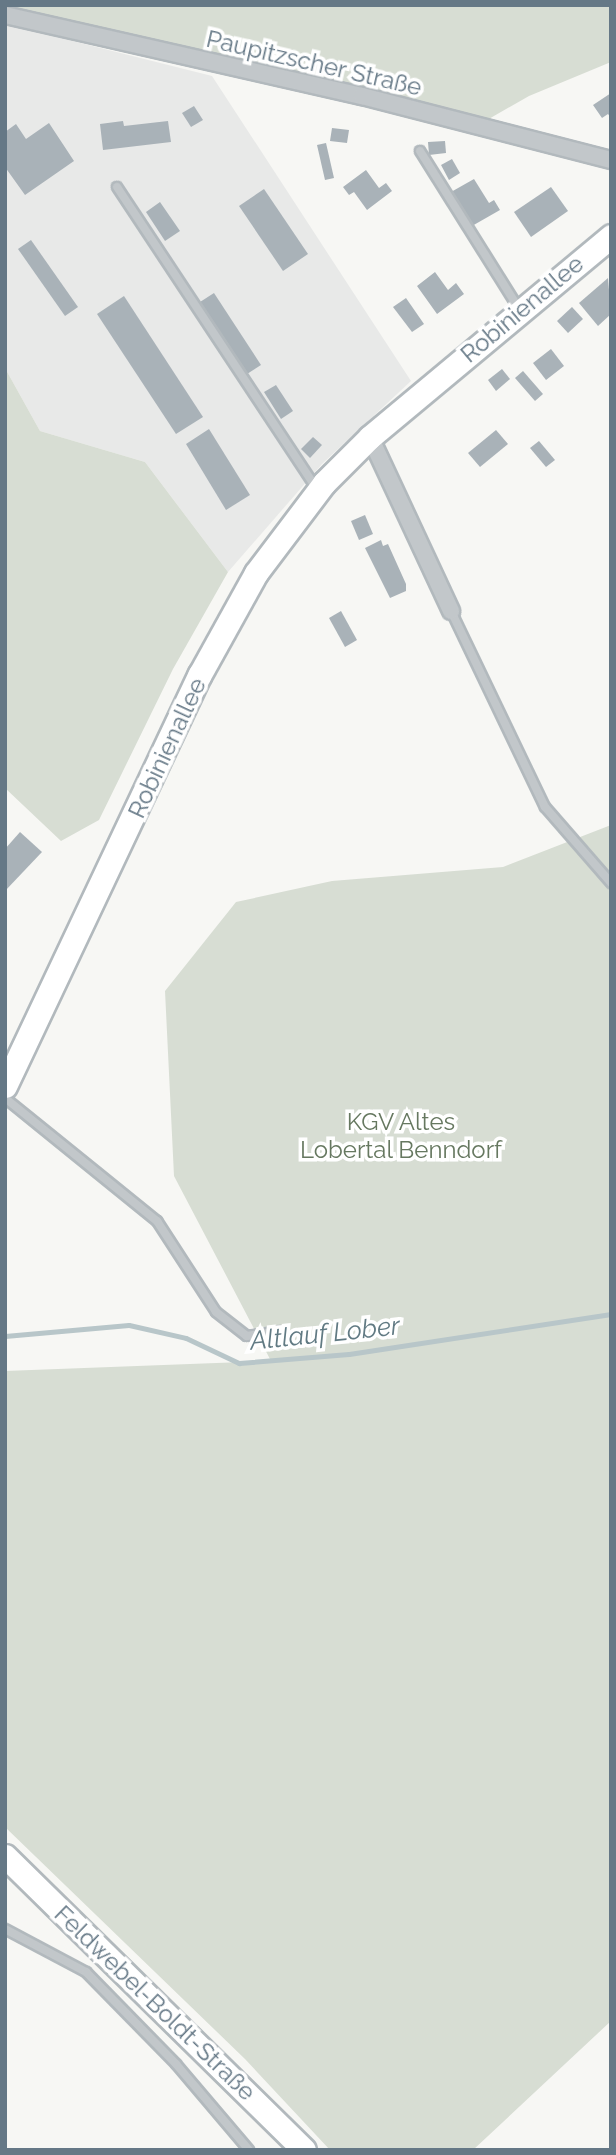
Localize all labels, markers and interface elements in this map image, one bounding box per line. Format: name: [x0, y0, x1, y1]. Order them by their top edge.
street label: Paupitzscher Straße: [203, 24, 425, 102]
street label: Robinienallee: [455, 249, 589, 369]
street label: Robinienallee: [122, 673, 212, 823]
park label: KGV Altes Lobertal Benndorf: [300, 1108, 502, 1164]
water label: Altlauf Lober: [248, 1311, 402, 1357]
street label: Feldwebel-Boldt-Straße: [49, 1899, 261, 2107]

